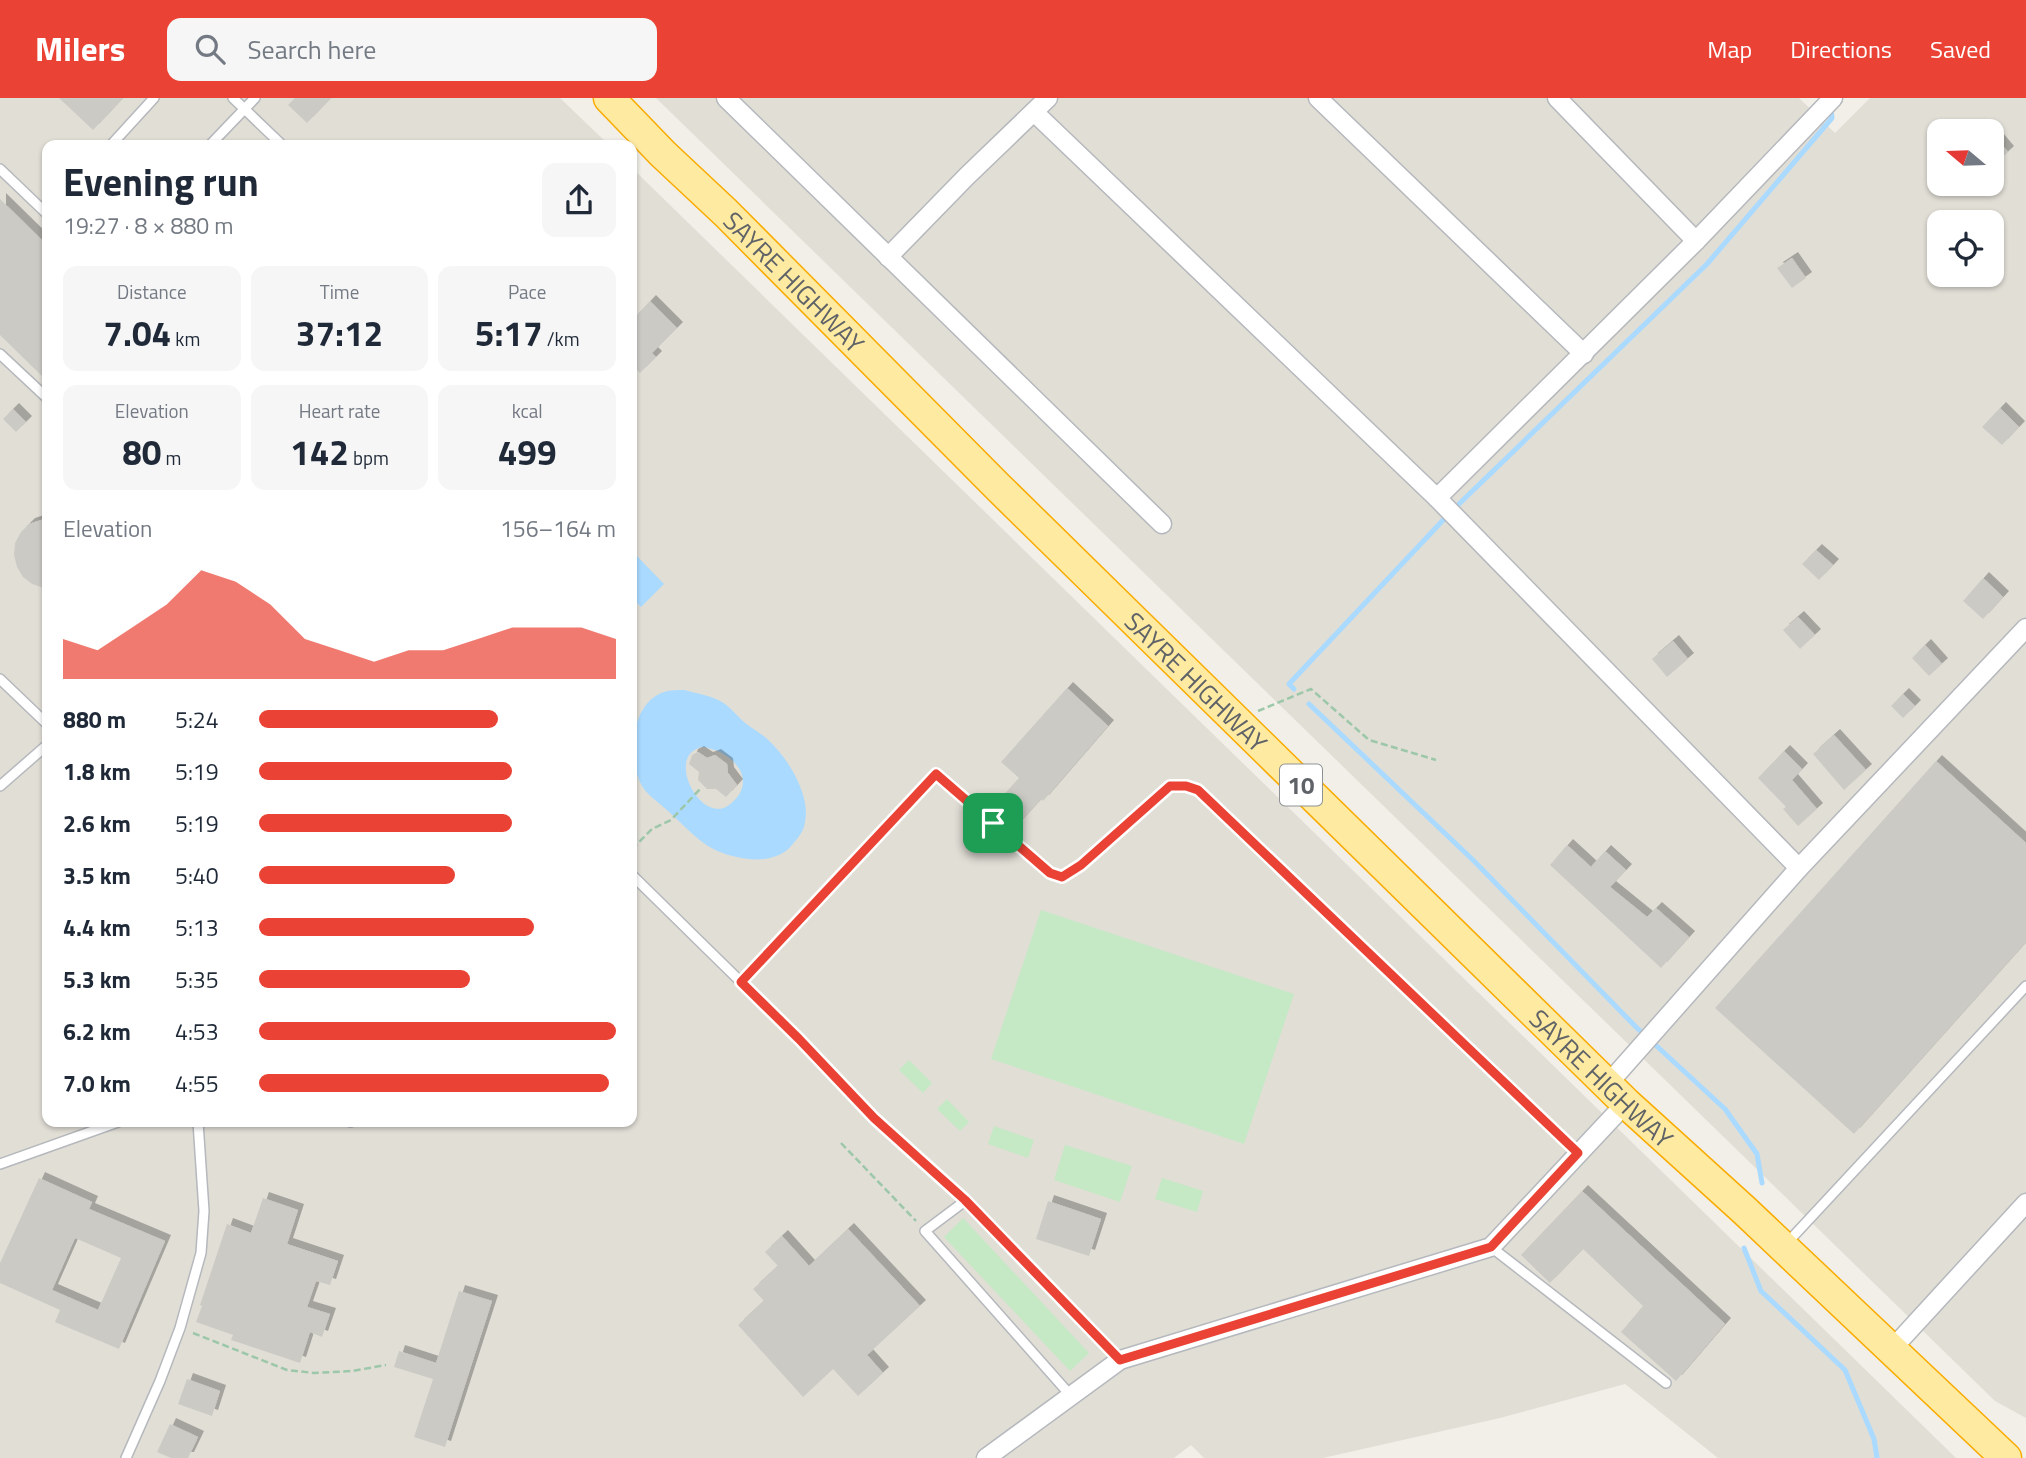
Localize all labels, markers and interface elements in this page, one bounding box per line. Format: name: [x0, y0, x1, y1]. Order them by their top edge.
search box: [167, 18, 657, 81]
text: Milers: [35, 24, 125, 74]
icon: search: [191, 30, 229, 68]
text: Search here: [247, 30, 376, 69]
text: Map: [1707, 31, 1752, 67]
text: Directions: [1790, 31, 1892, 67]
text: Saved: [1930, 31, 1991, 67]
north arrow: [1927, 119, 2004, 196]
map controls: [1927, 119, 2004, 287]
text: Evening run: [63, 153, 259, 211]
button: share: [542, 163, 616, 237]
street label: SAYRE HIGHWAY: [715, 202, 874, 362]
text: 19:27 · 8 × 880 m: [63, 208, 233, 243]
button: locate: [1927, 210, 2004, 287]
text: Distance: [117, 277, 187, 306]
text: Time: [320, 277, 359, 306]
text: Pace: [508, 277, 546, 306]
text: 7.04: [103, 306, 171, 360]
text: 37:12: [296, 306, 383, 360]
text: 5:17: [475, 306, 543, 360]
text: km: [171, 324, 200, 353]
text: /km: [543, 324, 580, 353]
text: Elevation: [115, 396, 189, 425]
text: Heart rate: [299, 396, 380, 425]
text: kcal: [512, 396, 543, 425]
text: 80: [122, 425, 161, 479]
text: 142: [290, 425, 349, 479]
text: 499: [498, 425, 557, 479]
text: m: [161, 443, 181, 472]
text: bpm: [349, 443, 389, 472]
text: Elevation: [63, 511, 152, 546]
text: 156–164 m: [500, 511, 616, 546]
street label: SAYRE HIGHWAY: [1116, 602, 1277, 761]
text: 880 m: [63, 702, 126, 737]
text: 5:24: [175, 702, 219, 737]
text: 1.8 km: [63, 754, 131, 789]
text: 5:19: [175, 754, 219, 789]
road number: 10: [1280, 764, 1322, 806]
pin: [963, 793, 1023, 853]
icon: arrive: [974, 804, 1012, 842]
text: 2.6 km: [63, 806, 131, 841]
text: 5:19: [175, 806, 219, 841]
text: 3.5 km: [63, 858, 131, 893]
text: 5:40: [175, 858, 219, 893]
text: 4.4 km: [63, 910, 131, 945]
text: 5:13: [175, 910, 219, 945]
text: 5.3 km: [63, 962, 131, 997]
text: 5:35: [175, 962, 219, 997]
street label: SAYRE HIGHWAY: [1521, 999, 1682, 1157]
text: 6.2 km: [63, 1014, 131, 1049]
text: 4:53: [175, 1014, 219, 1049]
text: 7.0 km: [63, 1066, 131, 1101]
text: 4:55: [175, 1066, 219, 1101]

